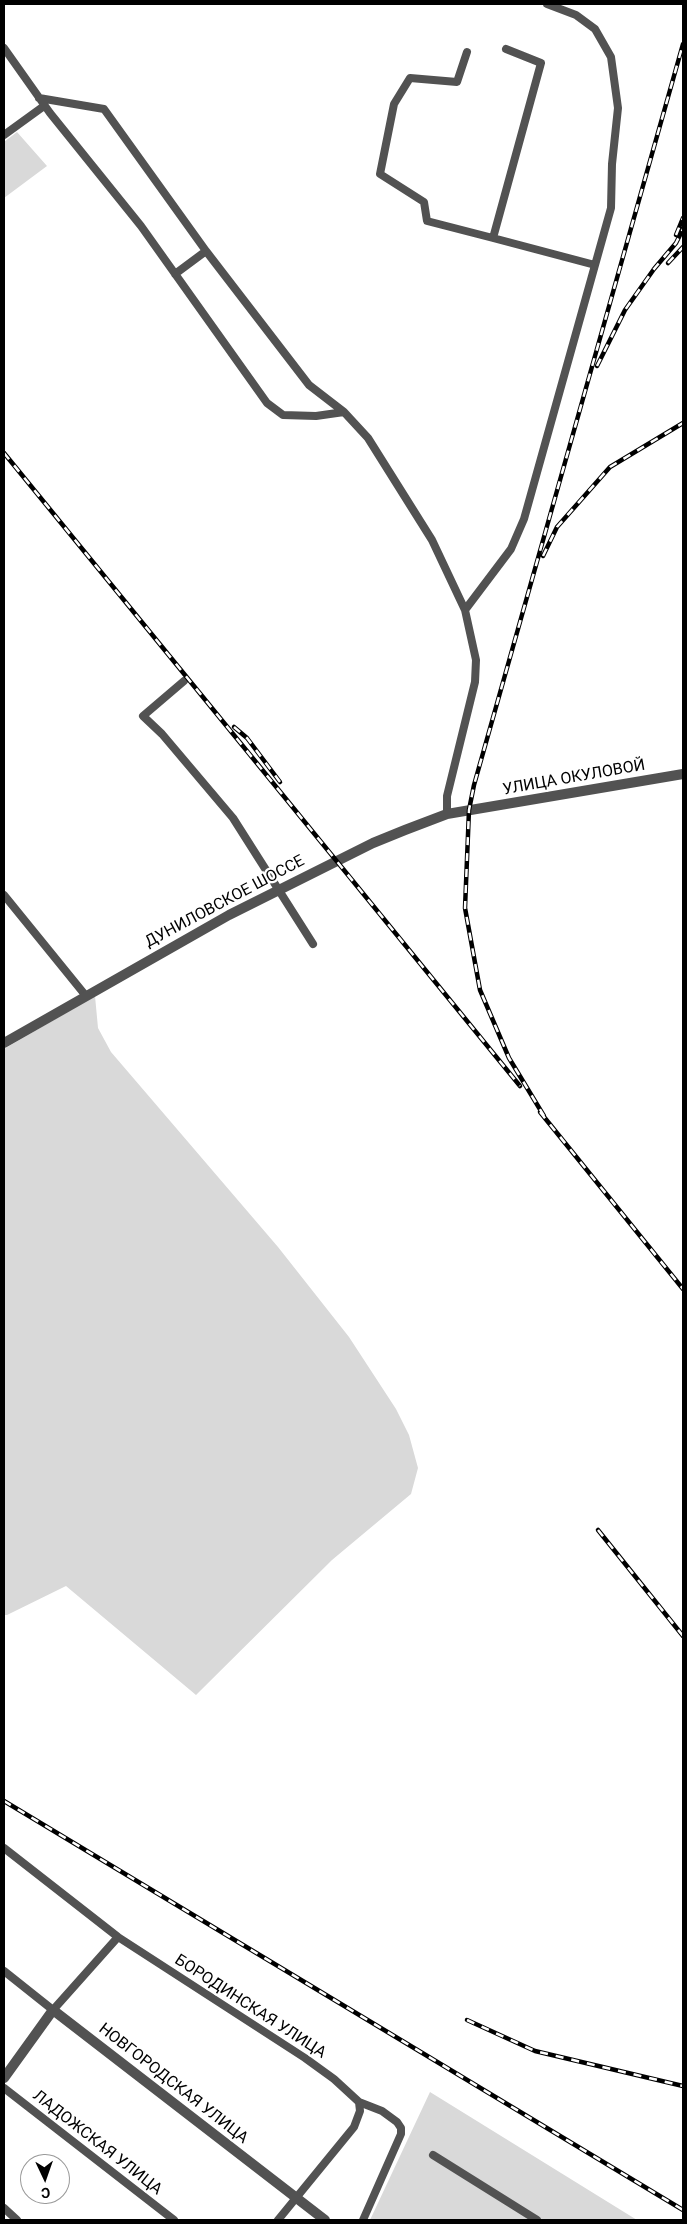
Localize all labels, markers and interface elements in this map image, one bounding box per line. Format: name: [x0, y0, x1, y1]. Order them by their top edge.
street label: УЛИЦА ОКУЛОВОЙ: [501, 756, 647, 800]
street label: ДУНИЛОВСКОЕ ШОССЕ: [142, 852, 308, 952]
street label: БОРОДИНСКАЯ УЛИЦА: [171, 1951, 329, 2063]
street label: НОВГОРОДСКАЯ УЛИЦА: [94, 2020, 252, 2148]
street label: ЛАДОЖСКАЯ УЛИЦА: [28, 2086, 166, 2200]
north arrow: [20, 2154, 70, 2204]

